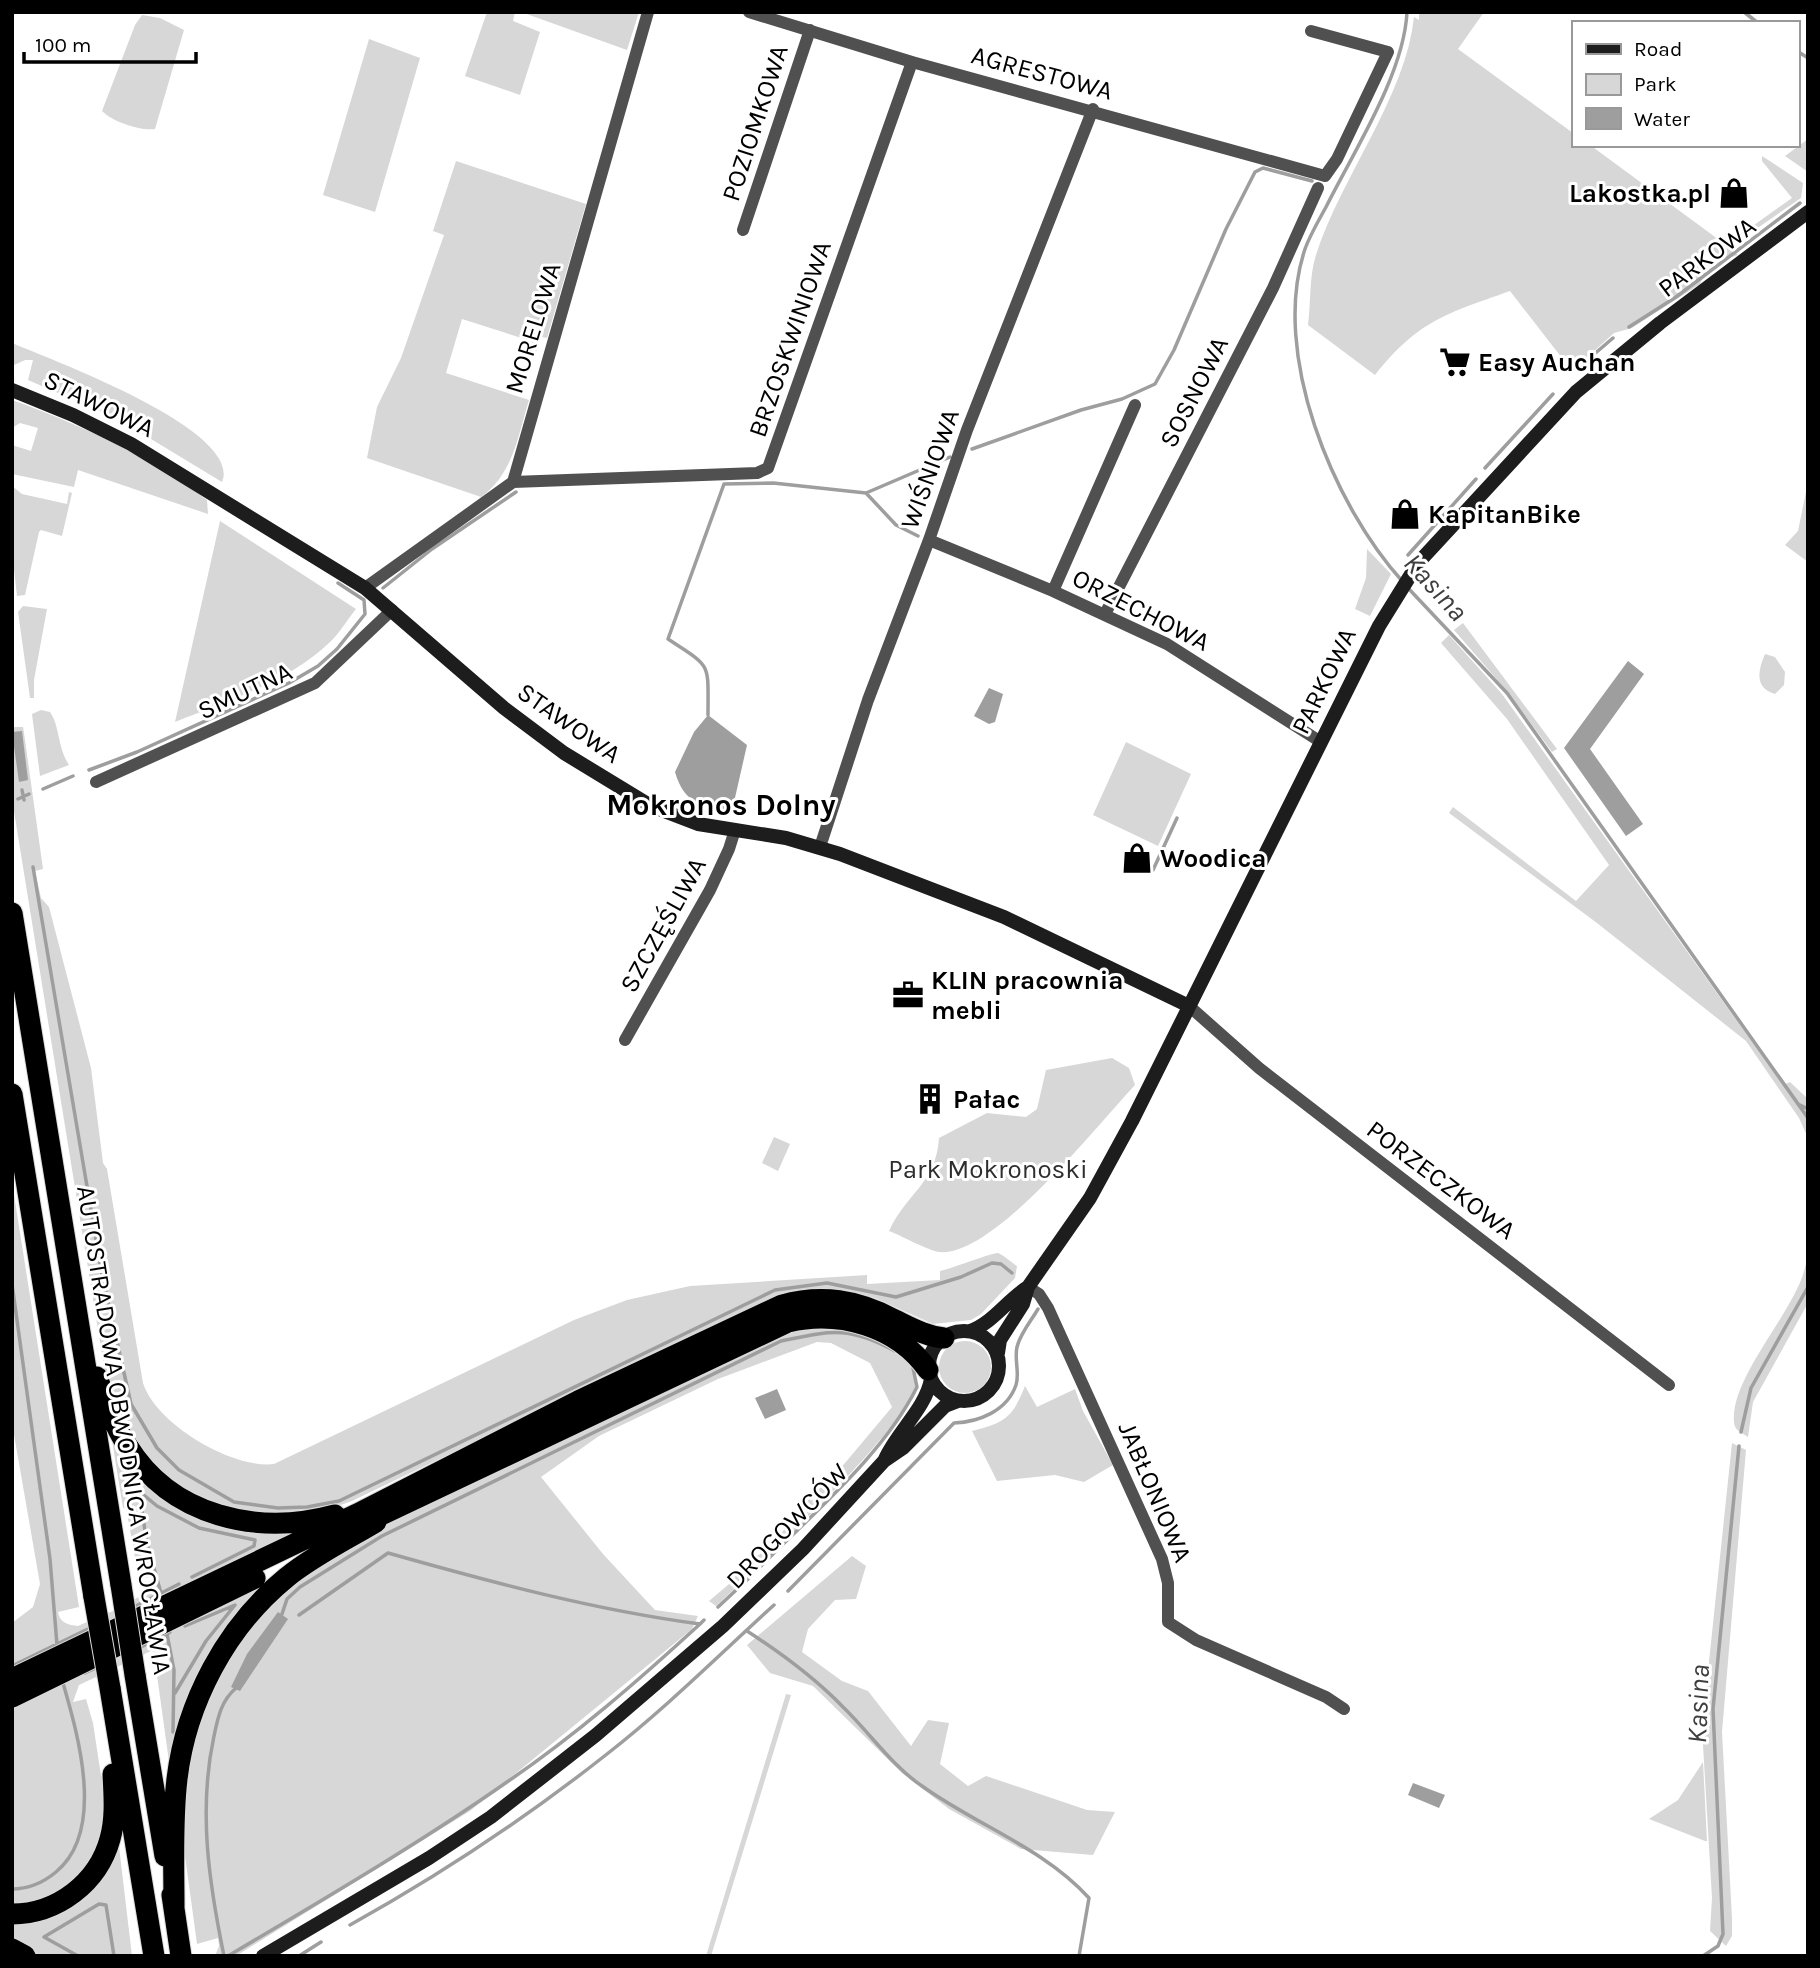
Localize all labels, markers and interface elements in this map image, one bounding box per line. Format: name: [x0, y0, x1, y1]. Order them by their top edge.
scale bar: [24, 21, 196, 65]
legend: [1572, 21, 1799, 147]
text: 100 m: [35, 33, 92, 57]
text: Road: [1634, 37, 1682, 61]
street label: AGRESTOWA: [968, 39, 1116, 107]
street label: POZIOMKOWA: [715, 41, 795, 205]
text: Park: [1634, 72, 1677, 96]
text: Water: [1634, 107, 1690, 131]
shop icon: Lakostka.pl: [1717, 176, 1751, 210]
place label: Lakostka.pl: [1569, 178, 1711, 209]
street label: PARKOWA: [1652, 210, 1762, 304]
street label: BRZOSKWINIOWA: [742, 237, 838, 441]
street label: MORELOWA: [498, 259, 568, 397]
street label: SOSNOWA: [1153, 331, 1235, 453]
supermarket icon: Easy Auchan: [1438, 345, 1472, 379]
place label: Easy Auchan: [1478, 347, 1635, 378]
street label: STAWOWA: [39, 364, 159, 444]
street label: WIŚNIOWA: [893, 404, 966, 533]
shop icon: KapitanBike: [1388, 497, 1422, 531]
place label: KapitanBike: [1428, 499, 1581, 530]
water label: Kasina: [1397, 546, 1475, 628]
street label: ORZECHOWA: [1067, 562, 1215, 658]
street label: PARKOWA: [1285, 623, 1363, 739]
street label: SMUTNA: [193, 656, 297, 726]
street label: STAWOWA: [511, 676, 627, 770]
district label: Mokronos Dolny: [606, 787, 836, 823]
shop icon: Woodica: [1120, 841, 1154, 875]
place label: Woodica: [1160, 843, 1266, 874]
street label: SZCZĘŚLIWA: [612, 852, 713, 998]
place label: KLIN pracownia mebli: [931, 965, 1123, 1026]
office icon: KLIN pracownia mebli: [891, 978, 925, 1012]
building icon: Pałac: [913, 1082, 947, 1116]
place label: Pałac: [953, 1084, 1020, 1115]
street label: PORZECZKOWA: [1360, 1114, 1522, 1246]
park label: Park Mokronoski: [888, 1154, 1088, 1185]
street label: AUTOSTRADOWA OBWODNICA WROCŁAWIA: [70, 1183, 178, 1677]
street label: JABŁONIOWA: [1111, 1417, 1199, 1567]
street label: DROGOWCÓW: [719, 1456, 855, 1595]
water label: Kasina: [1680, 1664, 1716, 1744]

